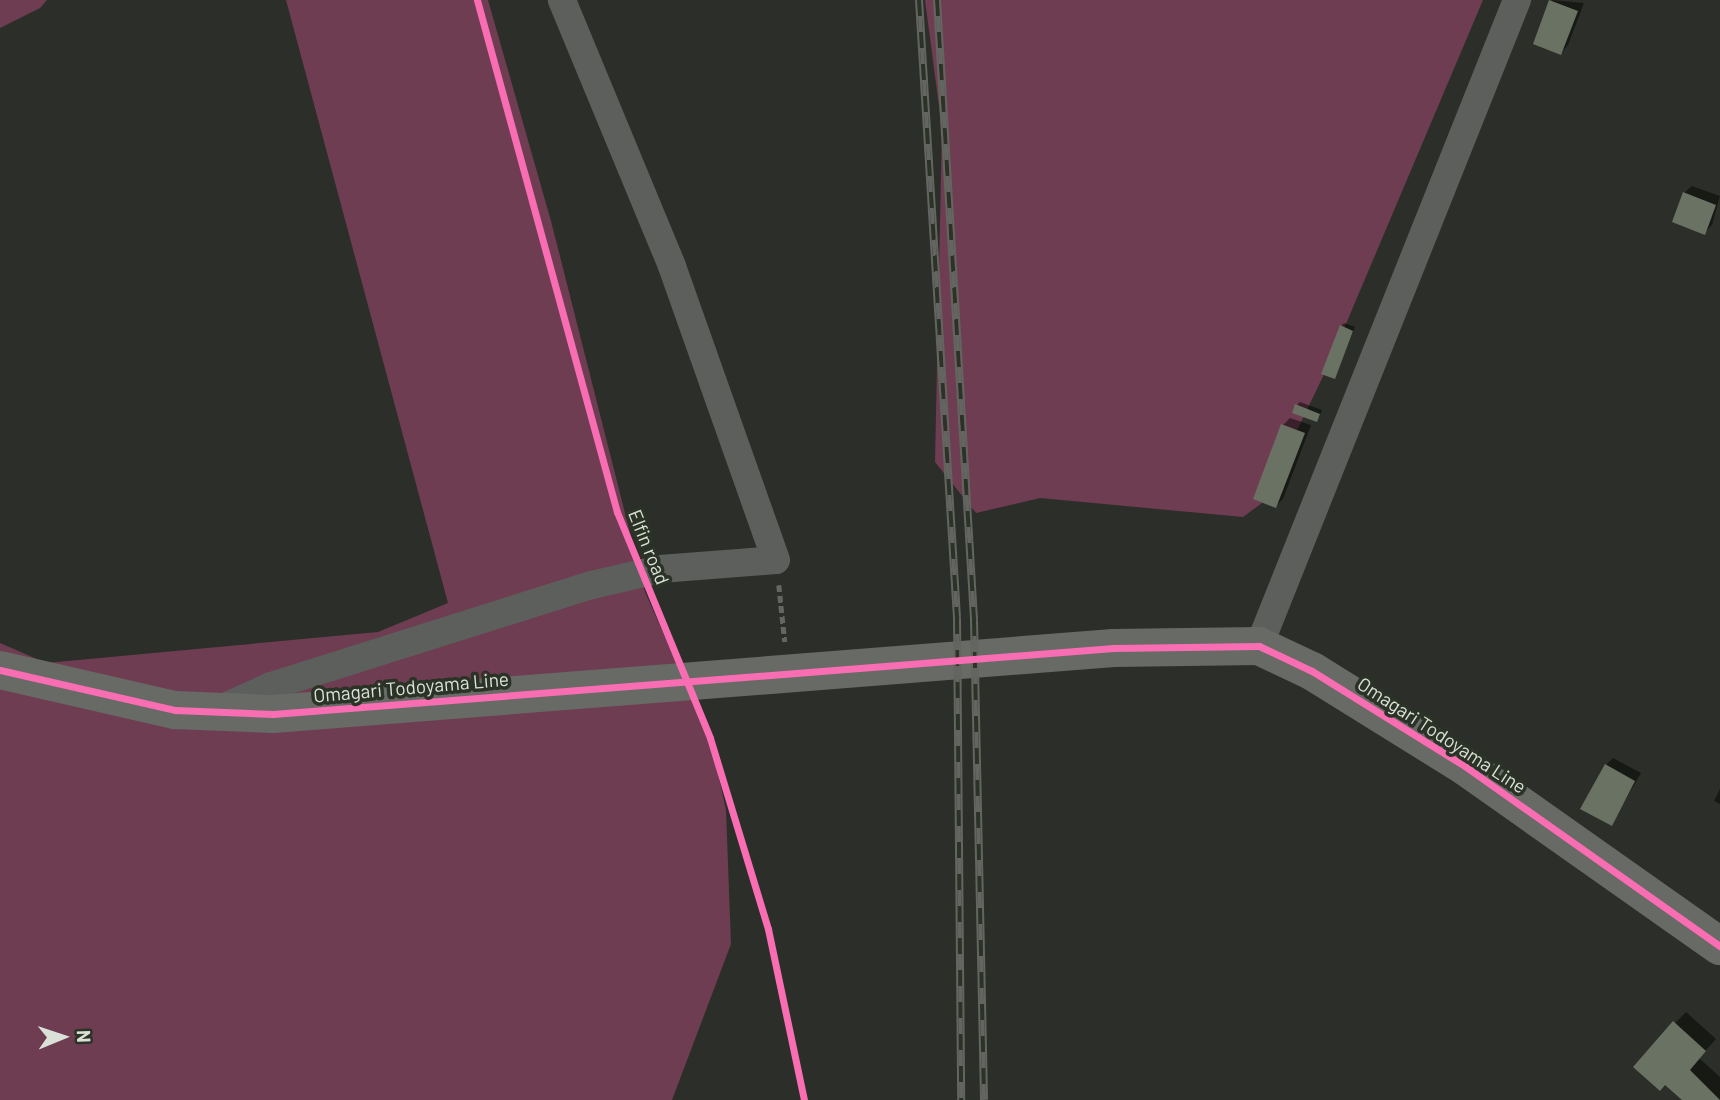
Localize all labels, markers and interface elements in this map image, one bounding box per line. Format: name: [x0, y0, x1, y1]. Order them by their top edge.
street label: Elfin road: [624, 506, 674, 588]
street label: Omagari Todoyama Line: [312, 667, 510, 707]
street label: Omagari Todoyama Line: [1354, 672, 1530, 798]
north arrow: [28, 1002, 98, 1072]
text: N: [73, 1030, 96, 1043]

